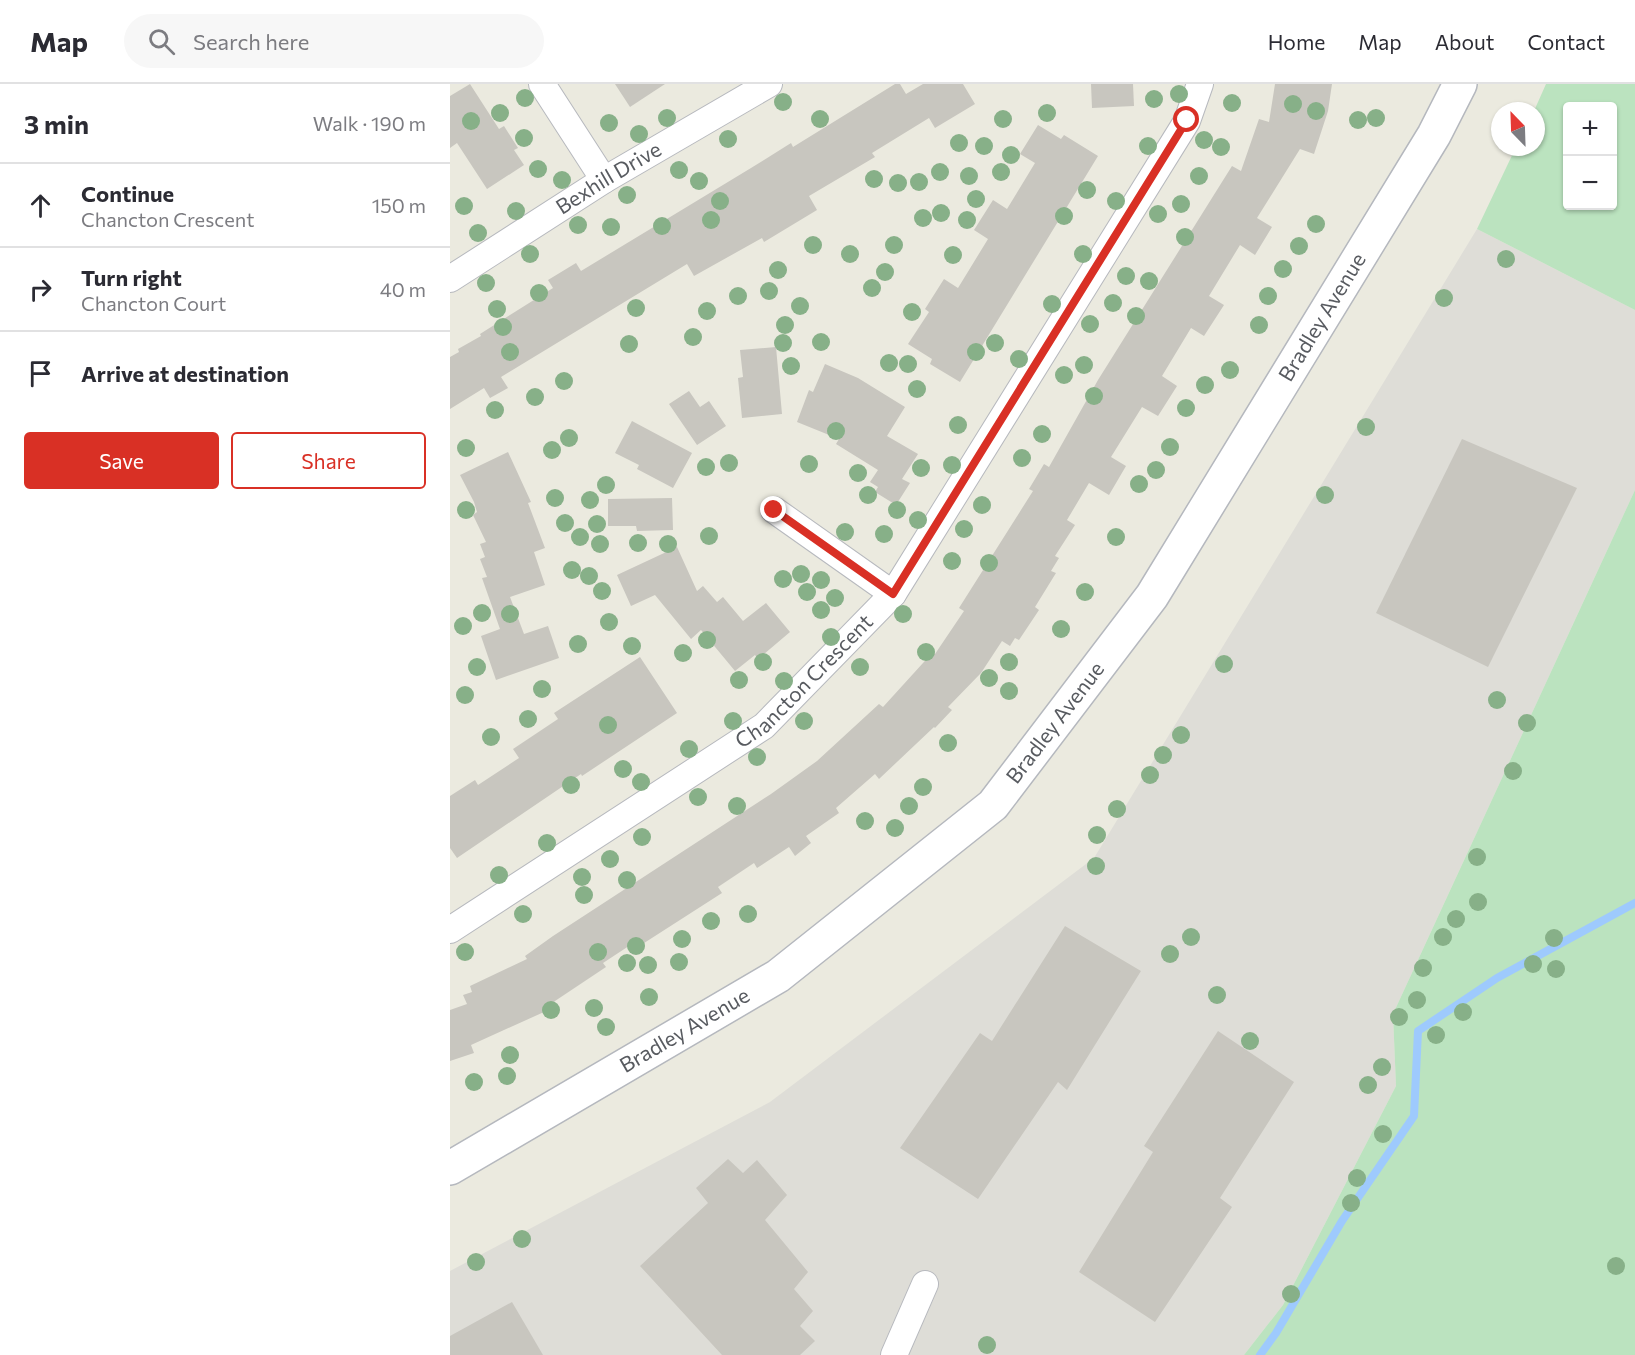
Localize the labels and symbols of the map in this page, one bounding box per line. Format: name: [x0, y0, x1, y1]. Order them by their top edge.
north arrow: [1491, 102, 1545, 156]
route start: [1173, 106, 1199, 132]
street label: Bexhill Drive: [551, 136, 665, 219]
street label: Bradley Avenue: [1272, 248, 1370, 385]
route end: [760, 496, 786, 522]
street label: Chancton Crescent: [730, 608, 877, 752]
street label: Bradley Avenue: [1000, 656, 1108, 788]
street label: Bradley Avenue: [615, 982, 753, 1077]

